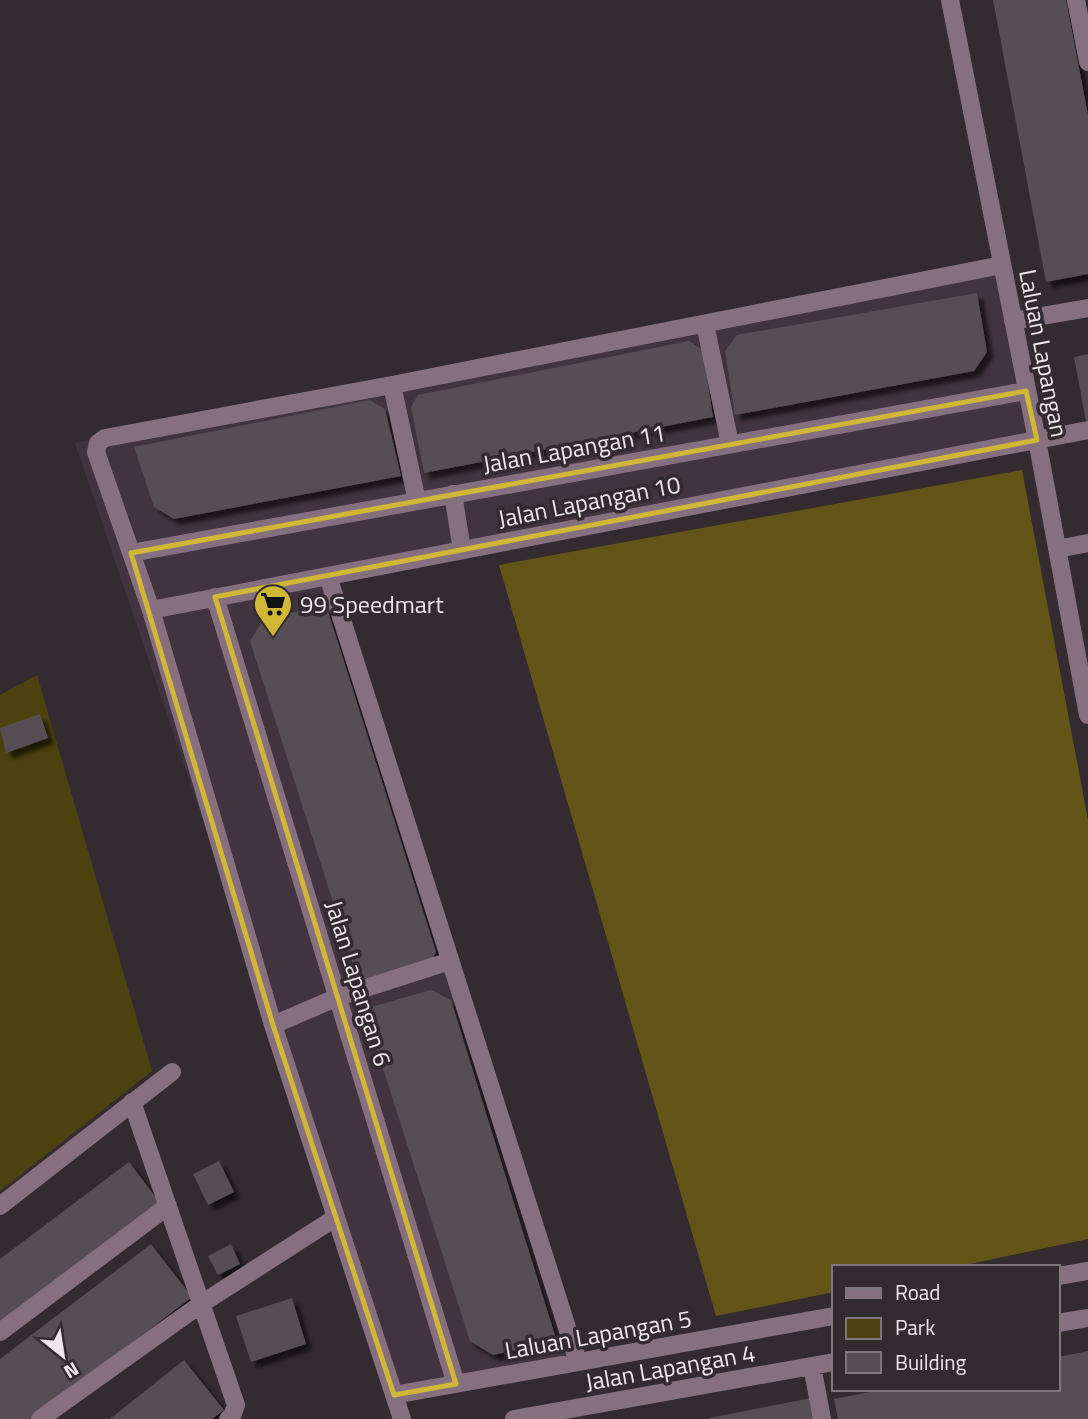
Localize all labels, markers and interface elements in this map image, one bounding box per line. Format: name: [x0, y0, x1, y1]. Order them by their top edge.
street label: Laluan Lapangan: [1010, 266, 1078, 440]
street label: Jalan Lapangan 11: [480, 414, 668, 482]
street label: Jalan Lapangan 10: [495, 466, 683, 536]
supermarket icon: 99 Speedmart: [252, 583, 294, 638]
place label: 99 Speedmart: [300, 586, 444, 622]
street label: Jalan Lapangan 6: [317, 896, 401, 1070]
legend: [832, 1265, 1060, 1391]
text: Road: [895, 1276, 940, 1308]
street label: Laluan Lapangan 5: [502, 1300, 694, 1368]
text: Park: [895, 1311, 935, 1343]
north arrow: [28, 1321, 98, 1391]
street label: Jalan Lapangan 4: [582, 1334, 758, 1400]
text: Building: [895, 1346, 967, 1378]
text: N: [59, 1355, 85, 1387]

